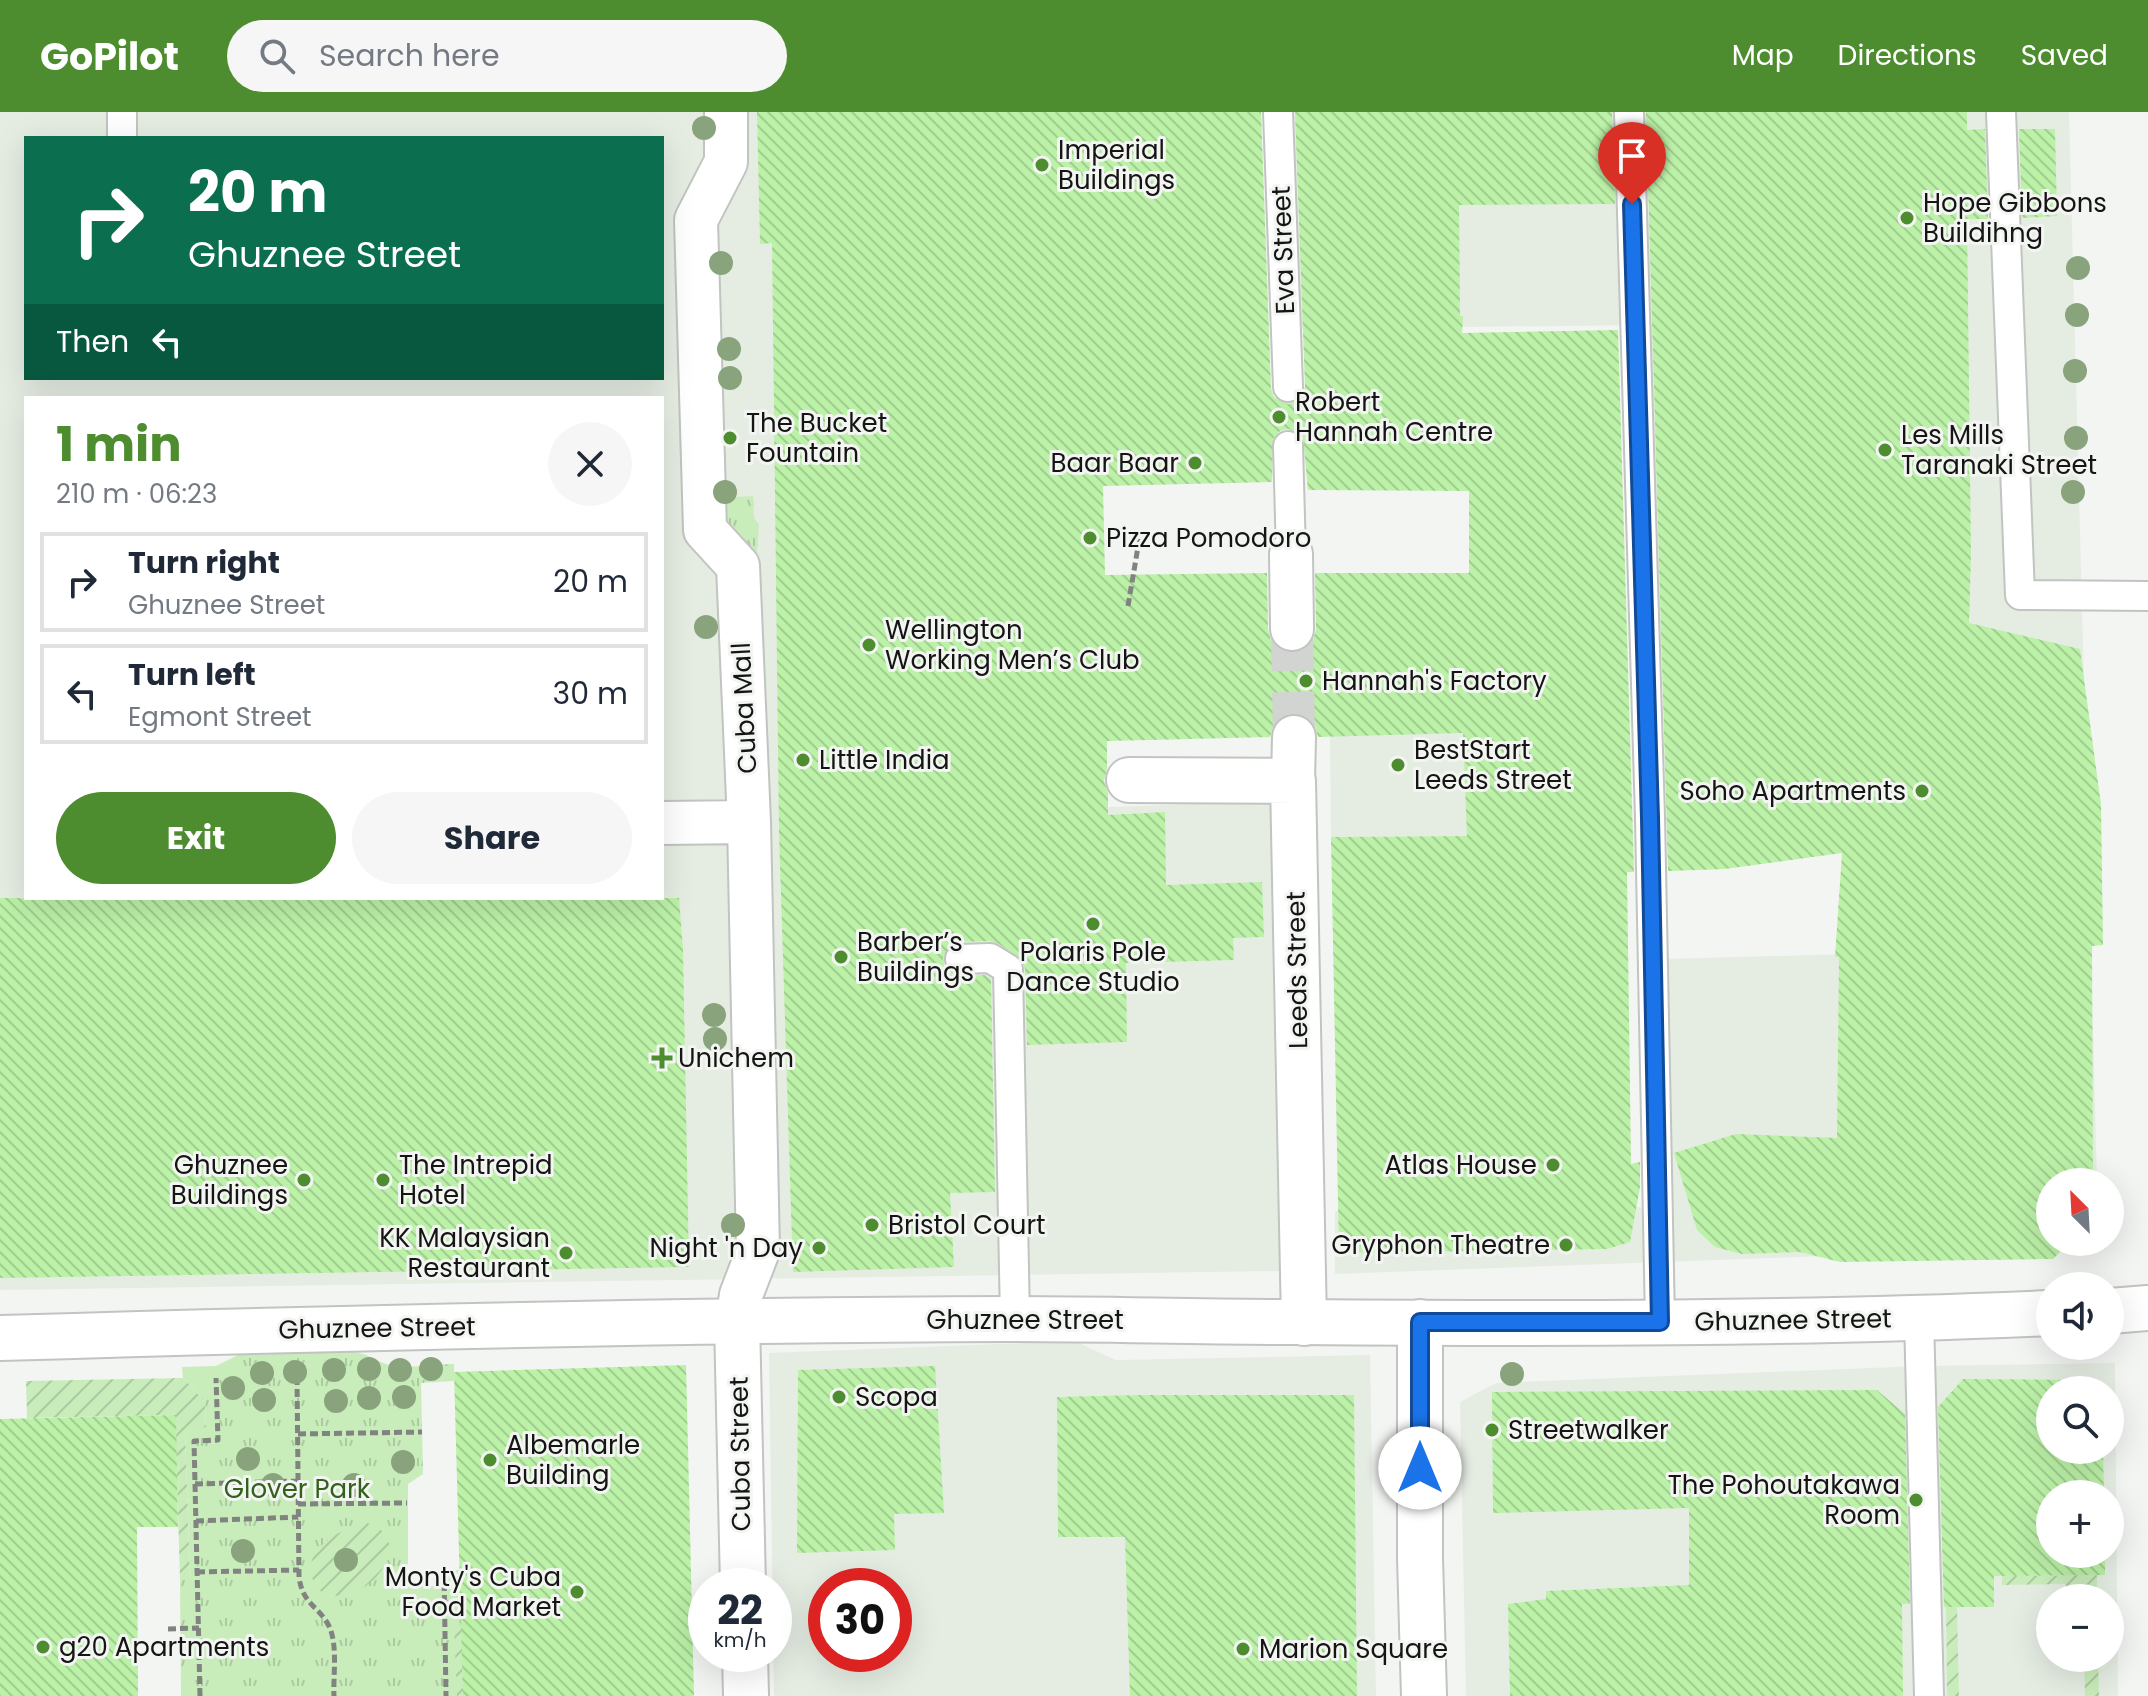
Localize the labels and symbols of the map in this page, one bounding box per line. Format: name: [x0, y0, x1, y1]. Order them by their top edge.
pin: [1598, 122, 1666, 204]
place label: Imperial Buildings: [1058, 132, 1175, 198]
marker: Imperial Buildings: [1033, 156, 1051, 174]
street label: Eva Street: [1263, 185, 1303, 315]
place label: Hope Gibbons Buildihng: [1923, 185, 2107, 251]
marker: Hope Gibbons Buildihng: [1898, 209, 1916, 227]
place label: Robert Hannah Centre: [1295, 384, 1493, 450]
place label: The Bucket Fountain: [746, 405, 887, 471]
marker: Robert Hannah Centre: [1270, 408, 1288, 426]
place label: Les Mills Taranaki Street: [1901, 417, 2097, 483]
marker: The Bucket Fountain: [721, 429, 739, 447]
marker: Les Mills Taranaki Street: [1876, 441, 1894, 459]
place label: Baar Baar: [1050, 445, 1179, 481]
marker: Baar Baar: [1186, 454, 1204, 472]
place label: Pizza Pomodoro: [1106, 520, 1311, 556]
marker: Pizza Pomodoro: [1081, 529, 1099, 547]
place label: Wellington Working Men’s Club: [885, 612, 1140, 678]
marker: Wellington Working Men’s Club: [860, 636, 878, 654]
street label: Cuba Mall: [723, 641, 765, 775]
place label: Hannah's Factory: [1322, 663, 1547, 699]
marker: Hannah's Factory: [1297, 672, 1315, 690]
place label: BestStart Leeds Street: [1414, 732, 1572, 798]
place label: Little India: [819, 742, 950, 778]
marker: Little India: [794, 751, 812, 769]
marker: BestStart Leeds Street: [1389, 756, 1407, 774]
place label: Soho Apartments: [1679, 773, 1906, 809]
marker: Soho Apartments: [1913, 782, 1931, 800]
street label: Leeds Street: [1278, 891, 1316, 1049]
marker: Polaris Pole Dance Studio: [1084, 915, 1102, 933]
place label: Barber’s Buildings: [857, 924, 974, 990]
place label: Polaris Pole Dance Studio: [1006, 934, 1180, 1000]
marker: Barber’s Buildings: [832, 948, 850, 966]
place label: Unichem: [678, 1040, 794, 1076]
marker: Unichem: [653, 1049, 671, 1067]
place label: Ghuznee Buildings: [171, 1147, 288, 1213]
place label: The Intrepid Hotel: [399, 1147, 553, 1213]
place label: Atlas House: [1385, 1147, 1537, 1183]
marker: Atlas House: [1544, 1156, 1562, 1174]
north arrow: [2036, 1168, 2124, 1256]
marker: Ghuznee Buildings: [295, 1171, 313, 1189]
marker: The Intrepid Hotel: [374, 1171, 392, 1189]
place label: Bristol Court: [888, 1207, 1046, 1243]
marker: Bristol Court: [863, 1216, 881, 1234]
place label: KK Malaysian Restaurant: [379, 1220, 550, 1286]
place label: Gryphon Theatre: [1331, 1227, 1550, 1263]
place label: Night 'n Day: [649, 1230, 803, 1266]
marker: Gryphon Theatre: [1557, 1236, 1575, 1254]
marker: Night 'n Day: [810, 1239, 828, 1257]
marker: KK Malaysian Restaurant: [557, 1244, 575, 1262]
street label: Ghuznee Street: [1694, 1300, 1892, 1340]
street label: Ghuznee Street: [926, 1302, 1124, 1338]
street label: Ghuznee Street: [278, 1308, 476, 1348]
street label: Cuba Street: [721, 1376, 759, 1532]
place label: Scopa: [855, 1379, 938, 1415]
marker: Scopa: [830, 1388, 848, 1406]
place label: Streetwalker: [1508, 1412, 1669, 1448]
marker: Streetwalker: [1483, 1421, 1501, 1439]
position arrow: [1378, 1426, 1462, 1510]
place label: Albemarle Building: [506, 1427, 640, 1493]
marker: Albemarle Building: [481, 1451, 499, 1469]
place label: The Pohoutakawa Room: [1668, 1467, 1900, 1533]
park label: Glover Park: [224, 1471, 371, 1507]
marker: The Pohoutakawa Room: [1907, 1491, 1925, 1509]
place label: Monty's Cuba Food Market: [385, 1559, 561, 1625]
speed limit sign: 30: [808, 1568, 912, 1672]
marker: Monty's Cuba Food Market: [568, 1583, 586, 1601]
place label: g20 Apartments: [59, 1629, 269, 1665]
place label: Marion Square: [1259, 1631, 1448, 1667]
marker: g20 Apartments: [34, 1638, 52, 1656]
marker: Marion Square: [1234, 1640, 1252, 1658]

